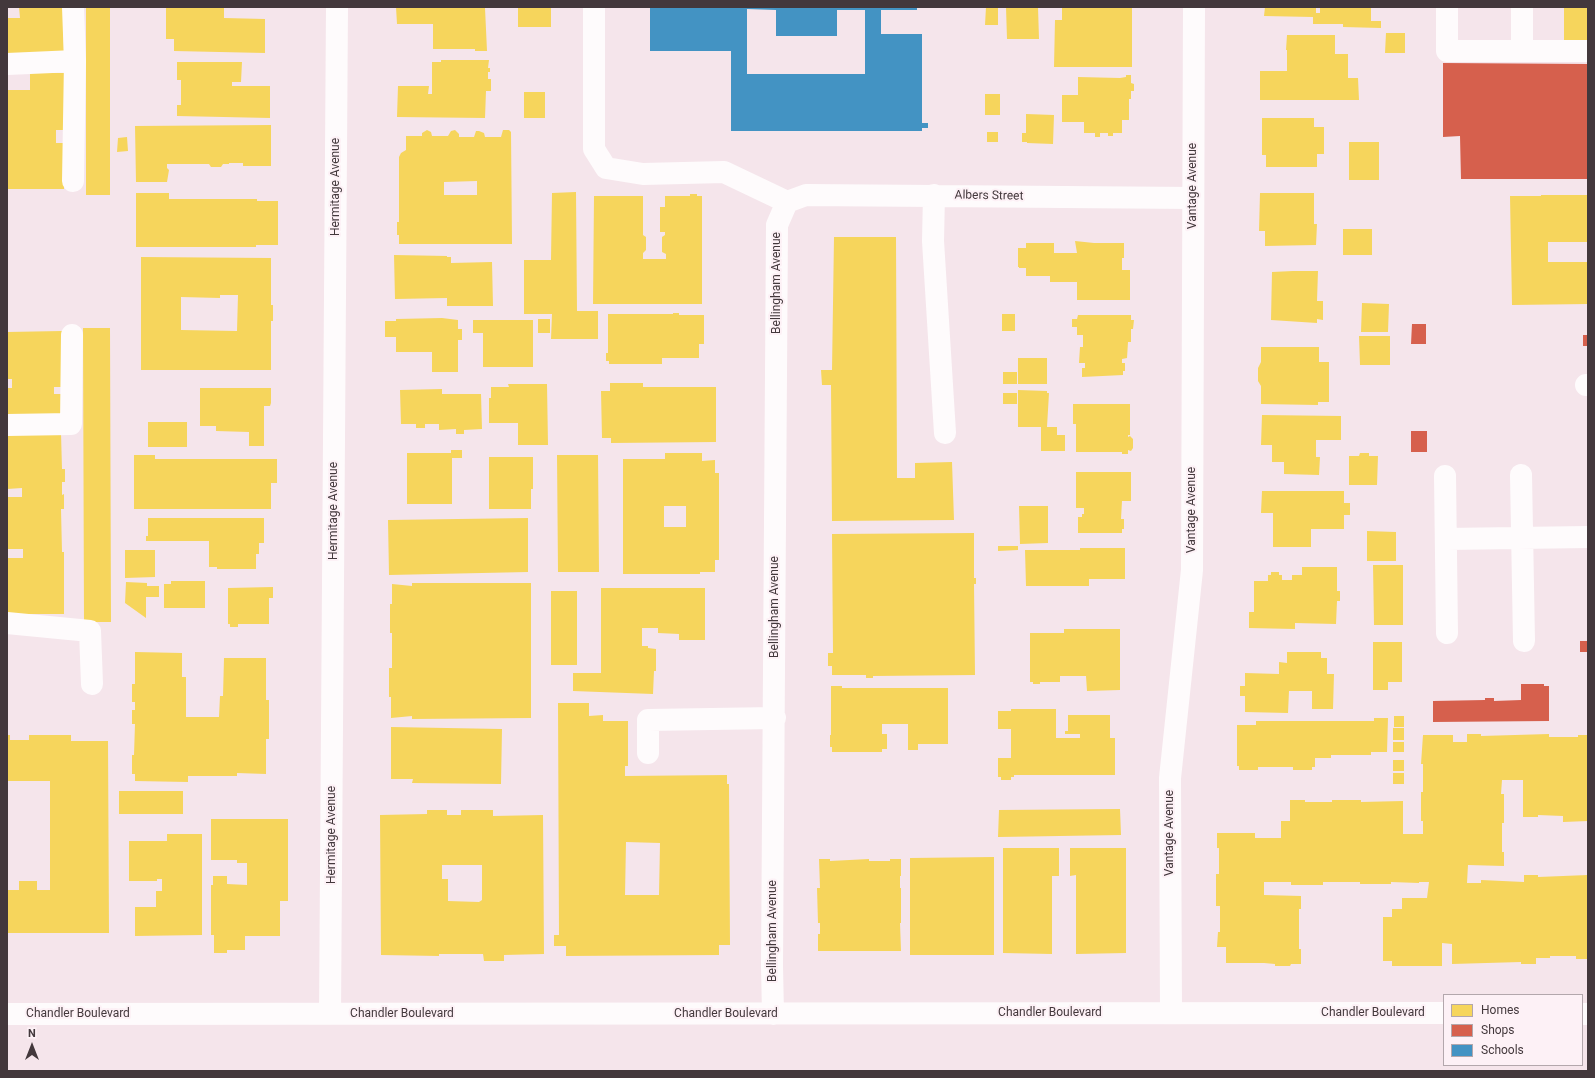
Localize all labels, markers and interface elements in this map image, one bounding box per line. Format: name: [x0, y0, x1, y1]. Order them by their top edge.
street label: Hermitage Avenue: [329, 138, 343, 236]
street label: Vantage Avenue: [1186, 143, 1200, 229]
street label: Albers Street: [955, 188, 1023, 204]
street label: Bellingham Avenue: [770, 232, 784, 334]
street label: Hermitage Avenue: [327, 462, 341, 560]
street label: Vantage Avenue: [1185, 467, 1199, 553]
street label: Bellingham Avenue: [768, 556, 782, 658]
street label: Hermitage Avenue: [325, 786, 339, 884]
street label: Vantage Avenue: [1163, 790, 1177, 876]
street label: Bellingham Avenue: [766, 880, 780, 982]
legend: [1443, 994, 1583, 1066]
text: Homes: [1481, 1003, 1519, 1017]
street label: Chandler Boulevard: [998, 1006, 1102, 1020]
street label: Chandler Boulevard: [1321, 1006, 1425, 1020]
street label: Chandler Boulevard: [26, 1007, 130, 1021]
street label: Chandler Boulevard: [350, 1007, 454, 1021]
street label: Chandler Boulevard: [674, 1007, 778, 1021]
text: Shops: [1481, 1023, 1515, 1037]
north arrow: [12, 1026, 52, 1066]
text: N: [28, 1027, 36, 1040]
text: Schools: [1481, 1043, 1524, 1057]

